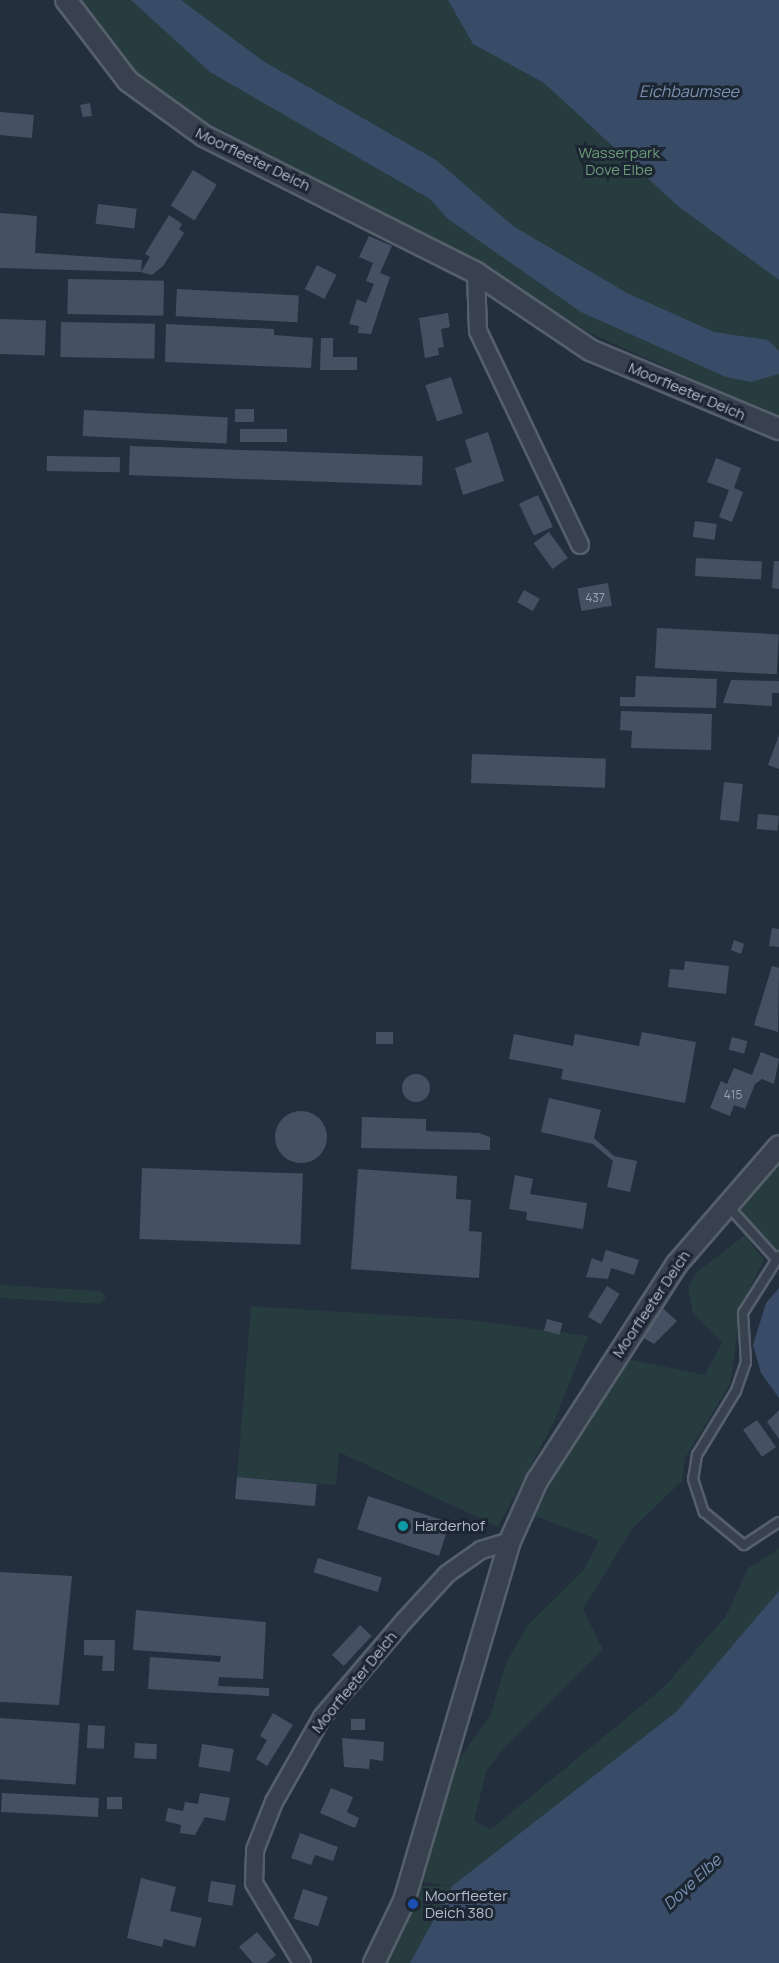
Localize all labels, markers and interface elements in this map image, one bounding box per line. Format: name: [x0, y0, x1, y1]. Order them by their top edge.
water label: Eichbaumsee: [639, 81, 739, 101]
street label: Moorfleeter Deich: [193, 123, 313, 195]
park label: Wasserpark Dove Elbe: [578, 143, 660, 178]
street label: Moorfleeter Deich: [626, 358, 748, 424]
house number: 437: [585, 591, 605, 605]
house number: 415: [724, 1088, 742, 1102]
street label: Moorfleeter Deich: [609, 1247, 693, 1361]
place label: Harderhof: [415, 1517, 485, 1535]
marker: Harderhof: [396, 1519, 410, 1533]
street label: Moorfleeter Deich: [308, 1628, 400, 1736]
water label: Dove Elbe: [659, 1850, 725, 1914]
place label: Moorfleeter Deich 380: [425, 1886, 508, 1921]
marker: Moorfleeter Deich 380: [406, 1897, 420, 1911]

